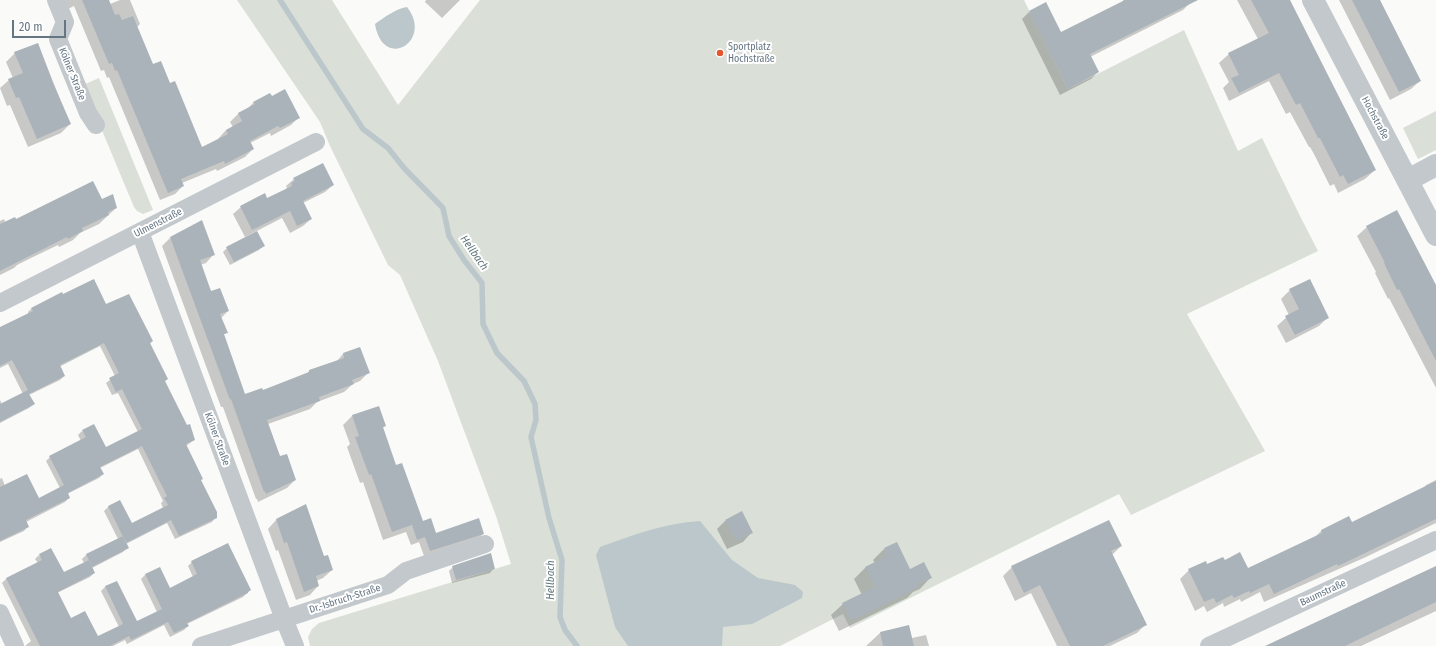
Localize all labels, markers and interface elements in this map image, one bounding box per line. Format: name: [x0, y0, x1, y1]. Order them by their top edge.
scale bar: [14, 12, 68, 38]
text: 20 m: [19, 20, 43, 34]
place label: Sportplatz Hochstraße: [728, 41, 775, 64]
street label: Kölner Straße: [56, 46, 88, 102]
marker: Sportplatz Hochstraße: [715, 48, 725, 58]
street label: Hochstraße: [1359, 95, 1391, 141]
street label: Ulmenstraße: [132, 206, 184, 240]
water label: Hellbach: [457, 233, 491, 273]
street label: Kölner Straße: [202, 411, 232, 467]
water label: Hellbach: [544, 560, 558, 600]
street label: Baumstraße: [1298, 577, 1348, 609]
street label: Dr.-Isbruch-Straße: [308, 582, 382, 616]

